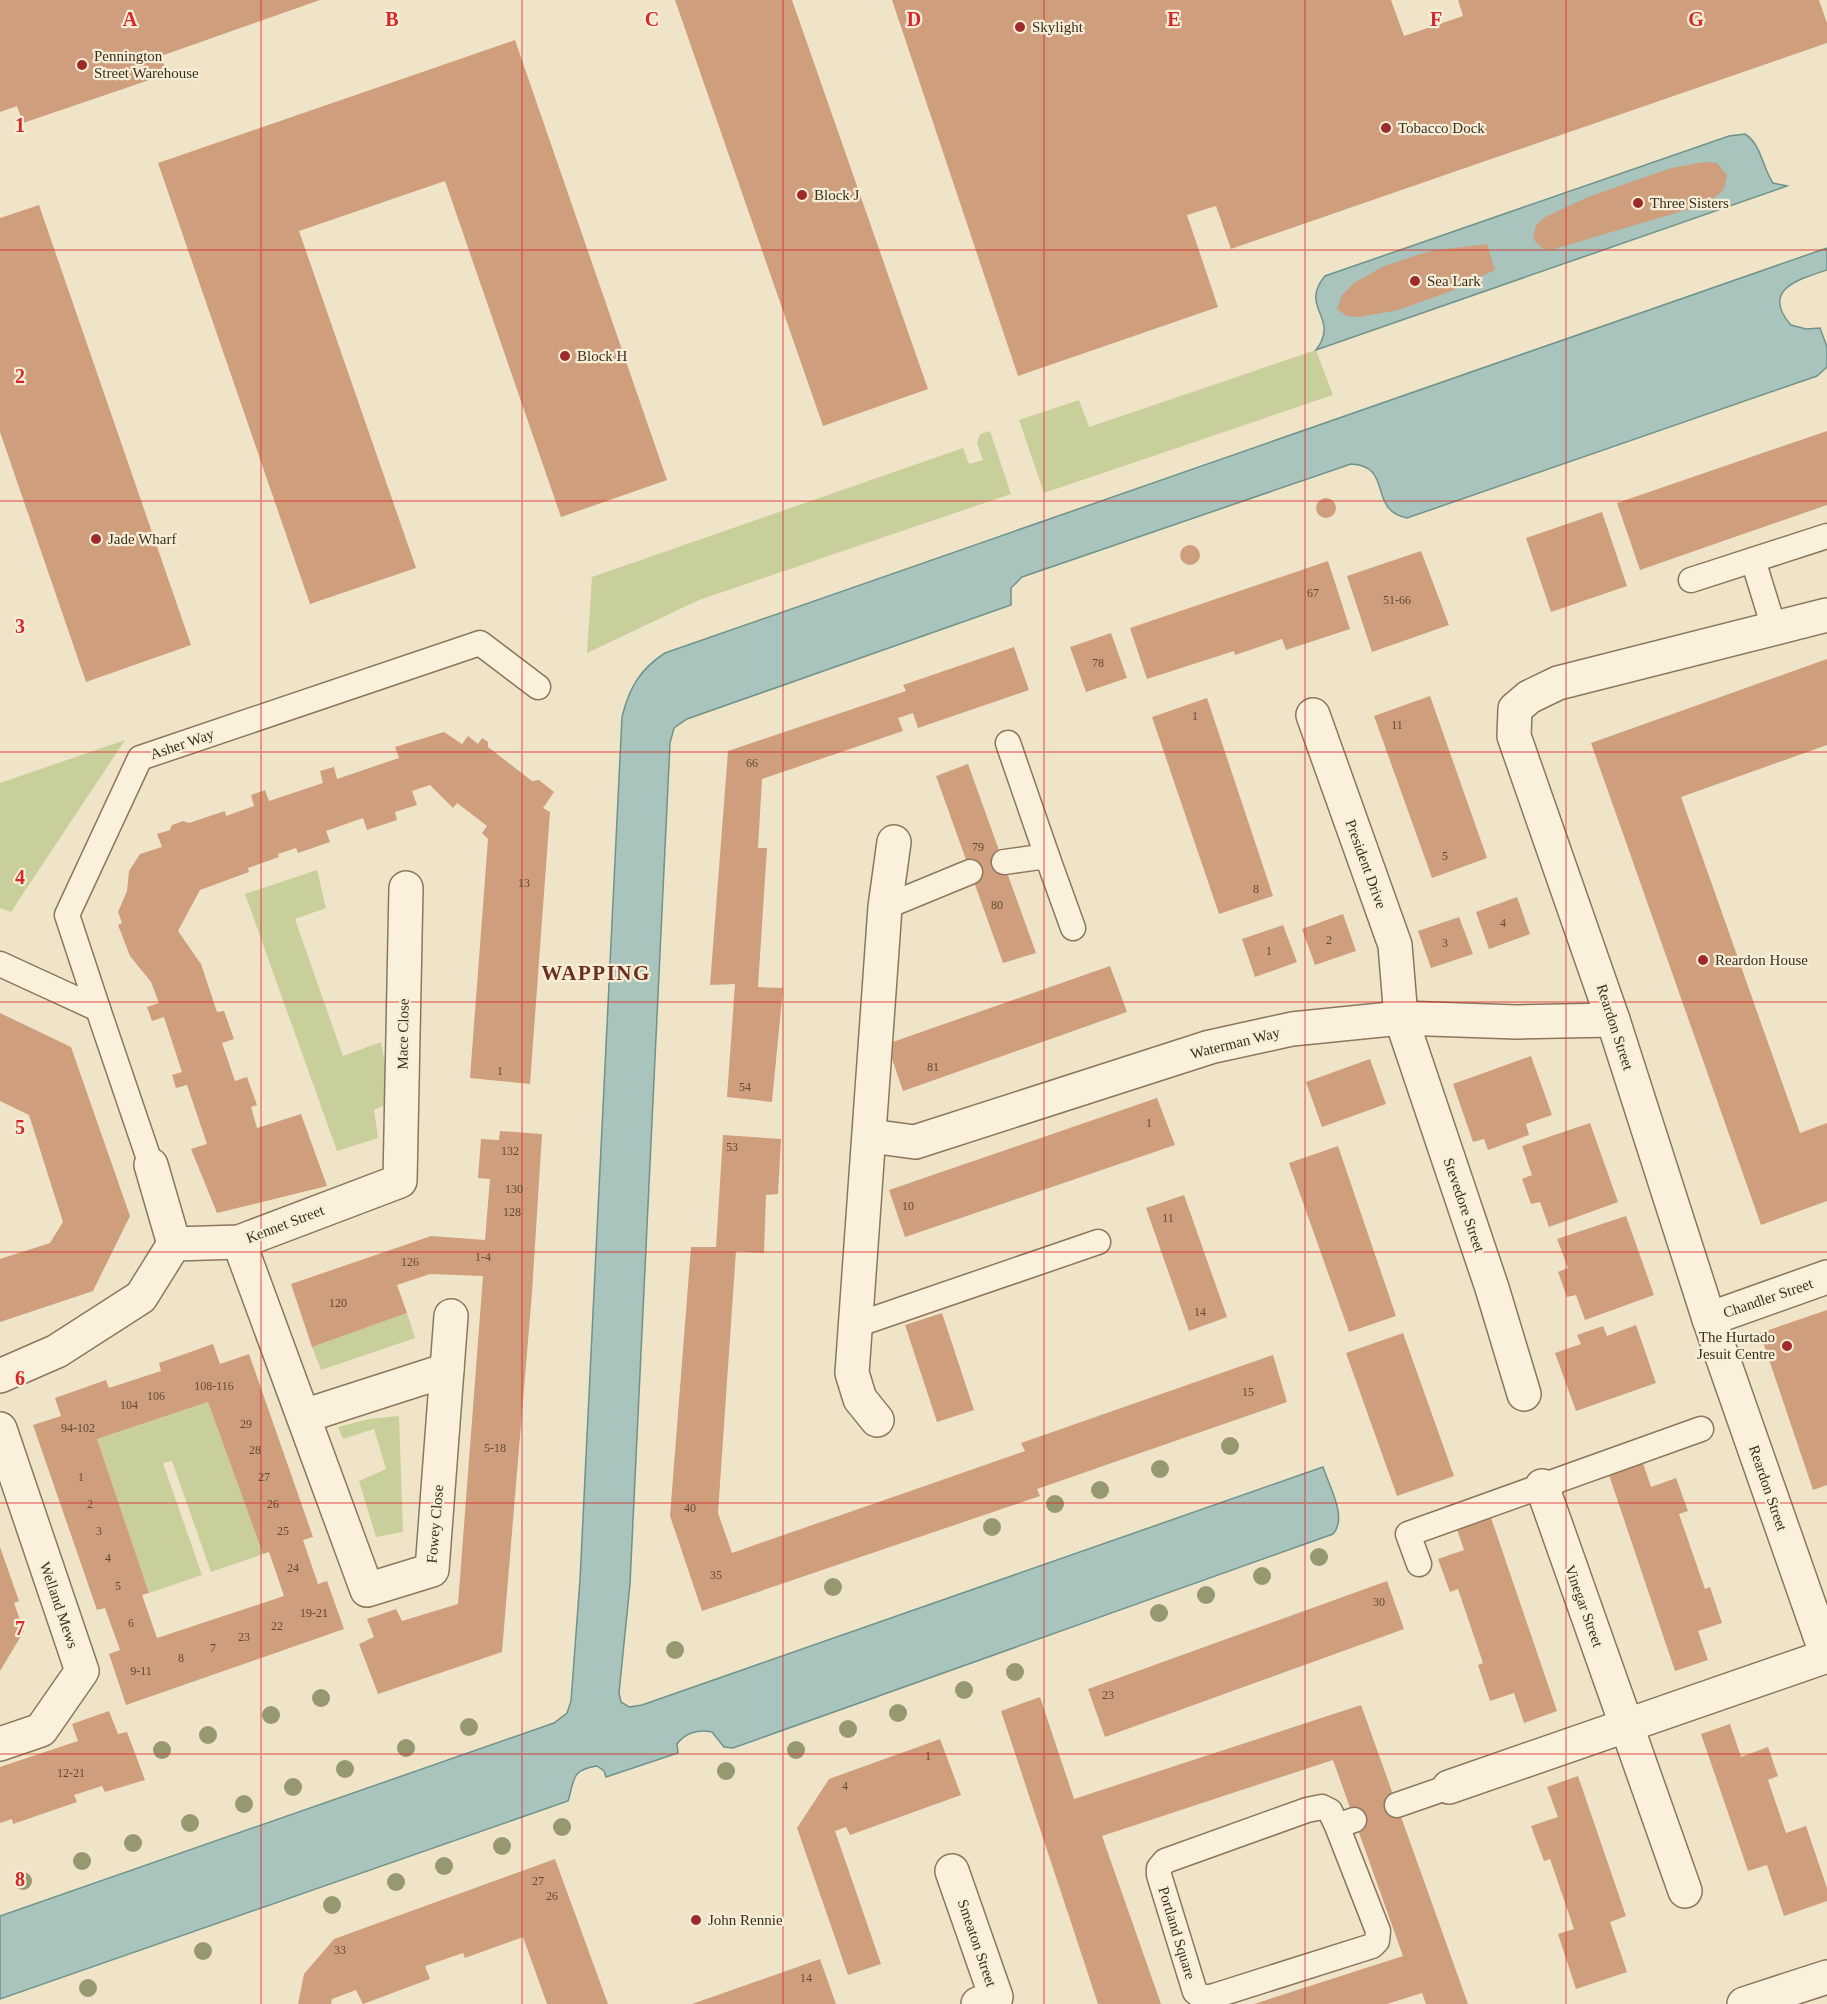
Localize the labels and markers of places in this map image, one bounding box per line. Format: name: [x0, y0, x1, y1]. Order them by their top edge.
place label: Skylight: [1032, 19, 1084, 35]
marker: Skylight: [1013, 20, 1027, 34]
place label: Pennington Street Warehouse: [94, 48, 199, 81]
marker: Pennington Street Warehouse: [75, 58, 89, 72]
place label: Tobacco Dock: [1398, 120, 1485, 136]
marker: Tobacco Dock: [1379, 121, 1393, 135]
place label: Block J: [814, 187, 860, 203]
marker: Block J: [795, 188, 809, 202]
place label: Three Sisters: [1650, 195, 1729, 211]
marker: Three Sisters: [1631, 196, 1645, 210]
place label: Sea Lark: [1427, 273, 1481, 289]
marker: Sea Lark: [1408, 274, 1422, 288]
place label: Block H: [577, 348, 628, 364]
marker: Block H: [558, 349, 572, 363]
place label: Jade Wharf: [108, 531, 176, 547]
marker: Jade Wharf: [89, 532, 103, 546]
place label: Reardon House: [1715, 952, 1808, 968]
marker: Reardon House: [1696, 953, 1710, 967]
place label: The Hurtado Jesuit Centre: [1697, 1329, 1775, 1362]
marker: The Hurtado Jesuit Centre: [1780, 1339, 1794, 1353]
place label: John Rennie: [708, 1912, 783, 1928]
marker: John Rennie: [689, 1913, 703, 1927]

